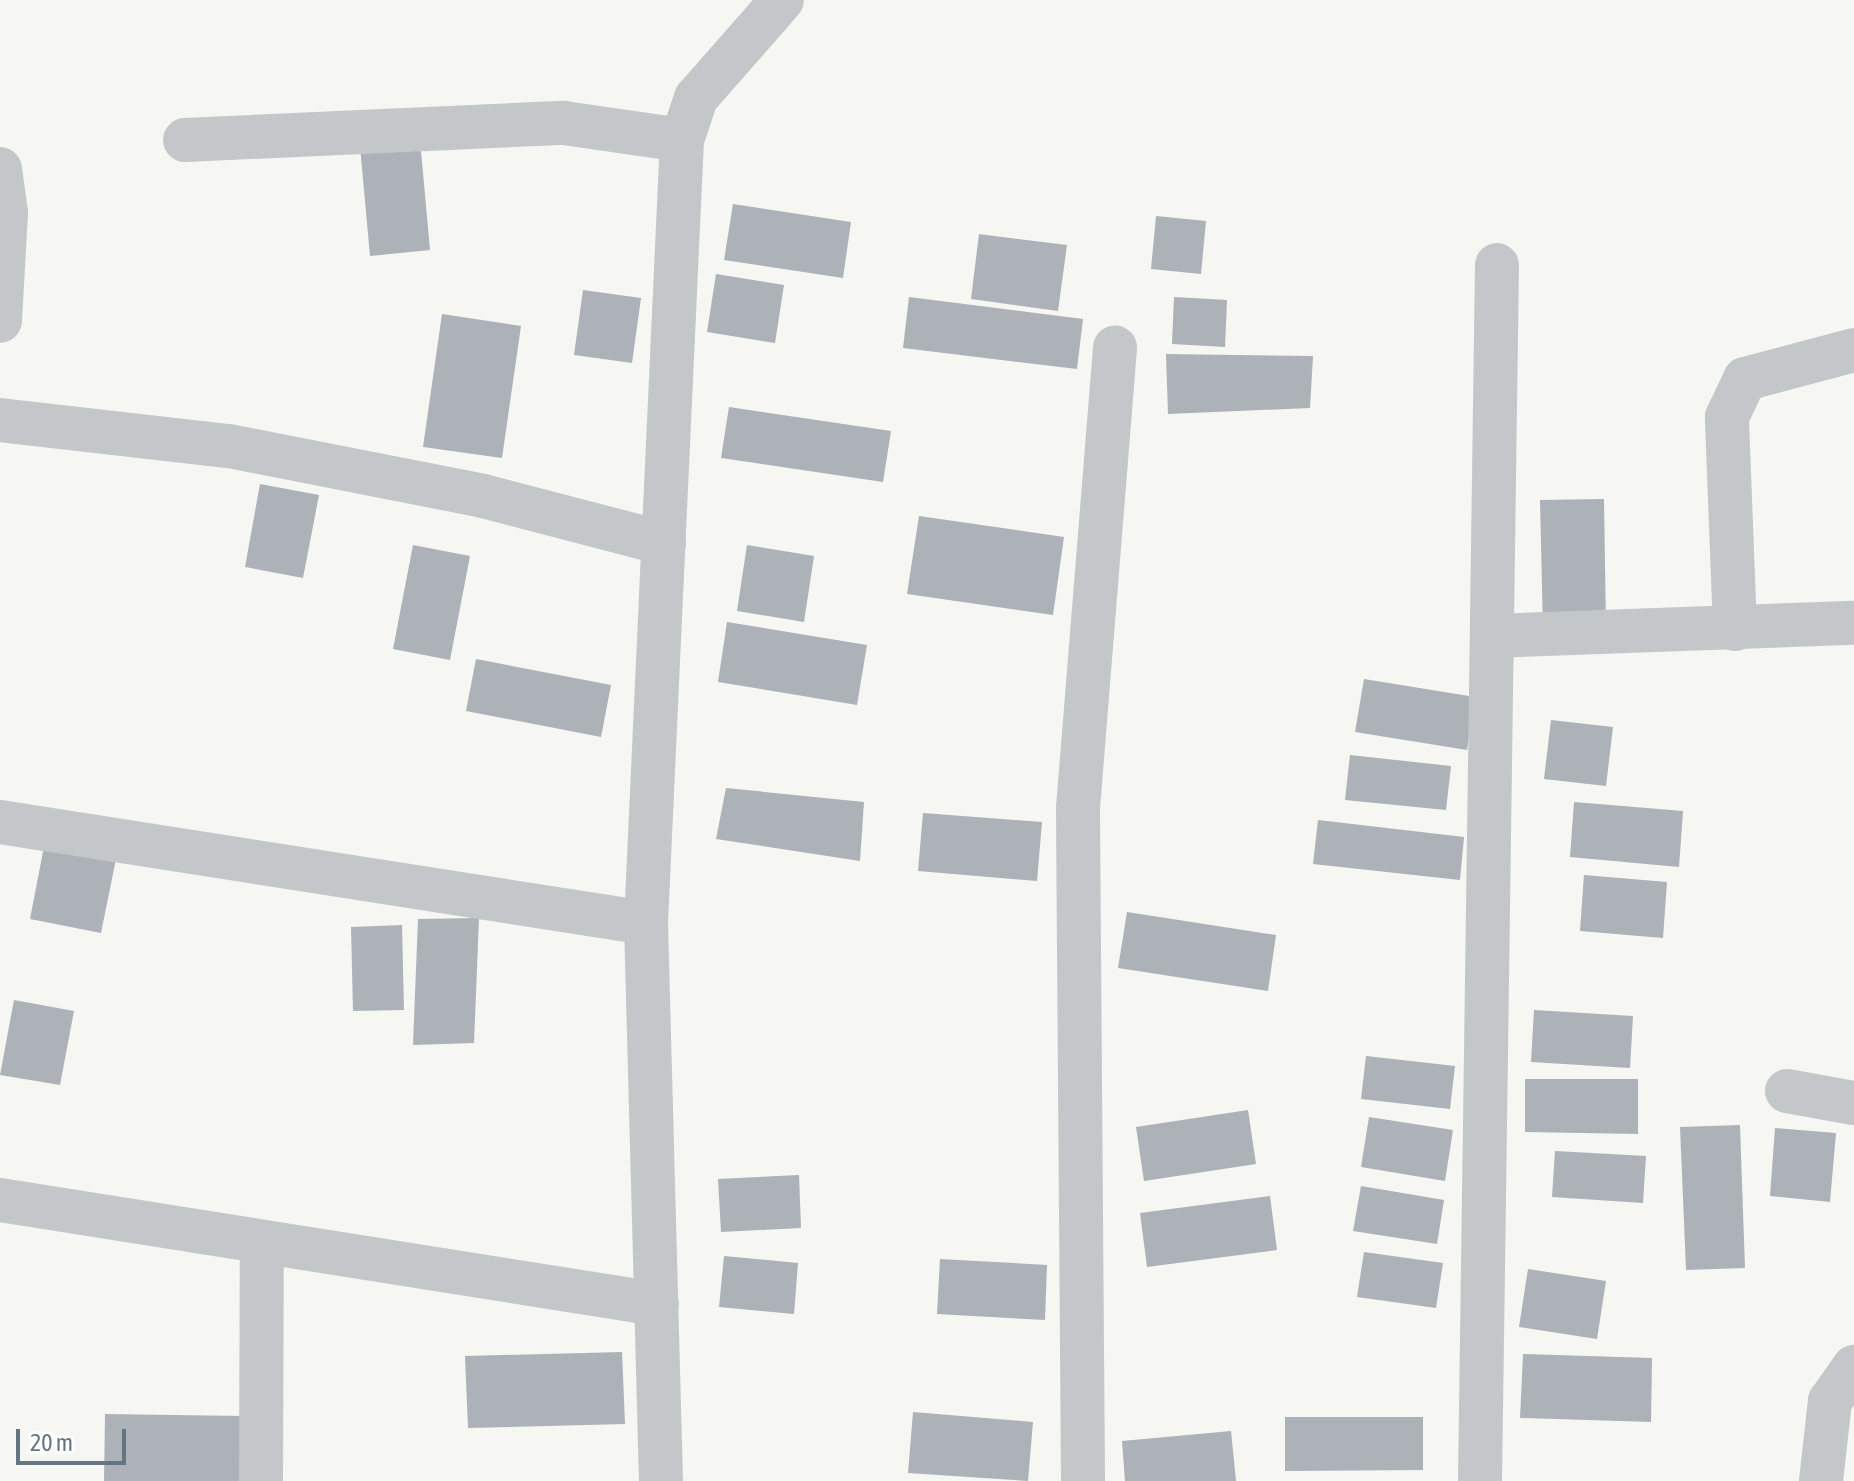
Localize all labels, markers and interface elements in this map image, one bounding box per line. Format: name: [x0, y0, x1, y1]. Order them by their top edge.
scale bar: [20, 1413, 130, 1463]
text: 20 m: [30, 1429, 73, 1456]

